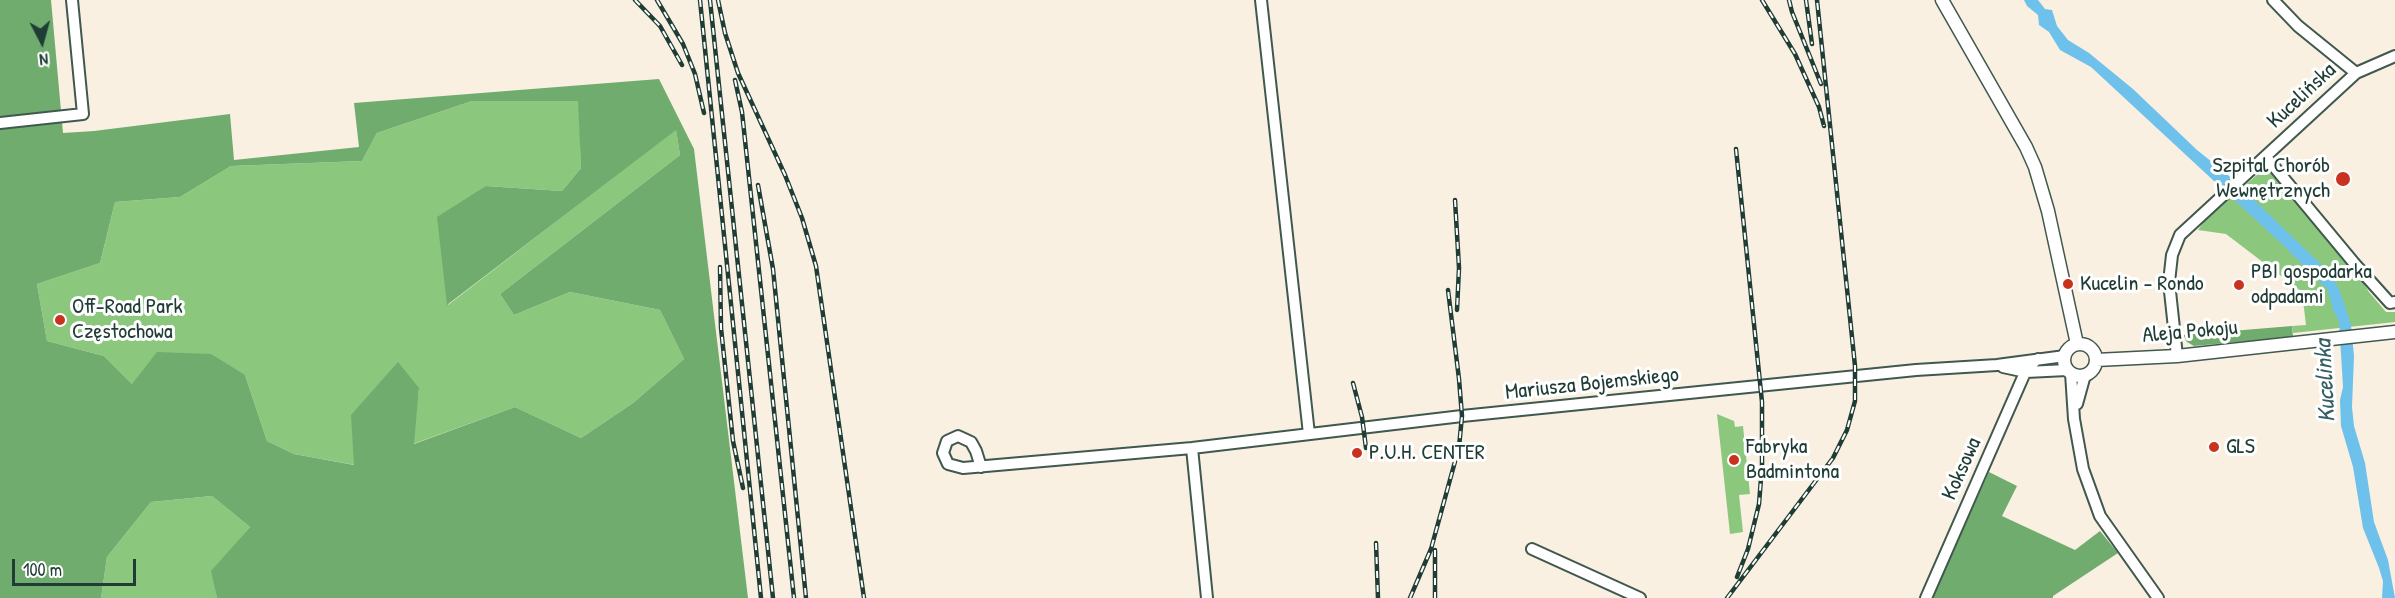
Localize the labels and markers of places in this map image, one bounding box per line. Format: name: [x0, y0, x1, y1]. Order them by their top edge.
place label: Szpital Chorób Wewnętrznych: [2212, 153, 2330, 204]
marker: Szpital Chorób Wewnętrznych: [2334, 170, 2352, 188]
place label: PBI gospodarka odpadami: [2251, 259, 2372, 310]
place label: Kucelin - Rondo: [2080, 271, 2204, 297]
marker: Kucelin - Rondo: [2061, 277, 2075, 291]
marker: PBI gospodarka odpadami: [2232, 278, 2246, 292]
place label: Off-Road Park Częstochowa: [72, 294, 183, 346]
marker: Off-Road Park Częstochowa: [53, 313, 67, 327]
place label: Fabryka Badmintona: [1746, 434, 1839, 486]
place label: GLS: [2226, 434, 2255, 460]
place label: P.U.H. CENTER: [1369, 440, 1485, 466]
marker: GLS: [2207, 440, 2221, 454]
marker: P.U.H. CENTER: [1350, 446, 1364, 460]
marker: Fabryka Badmintona: [1727, 453, 1741, 467]

